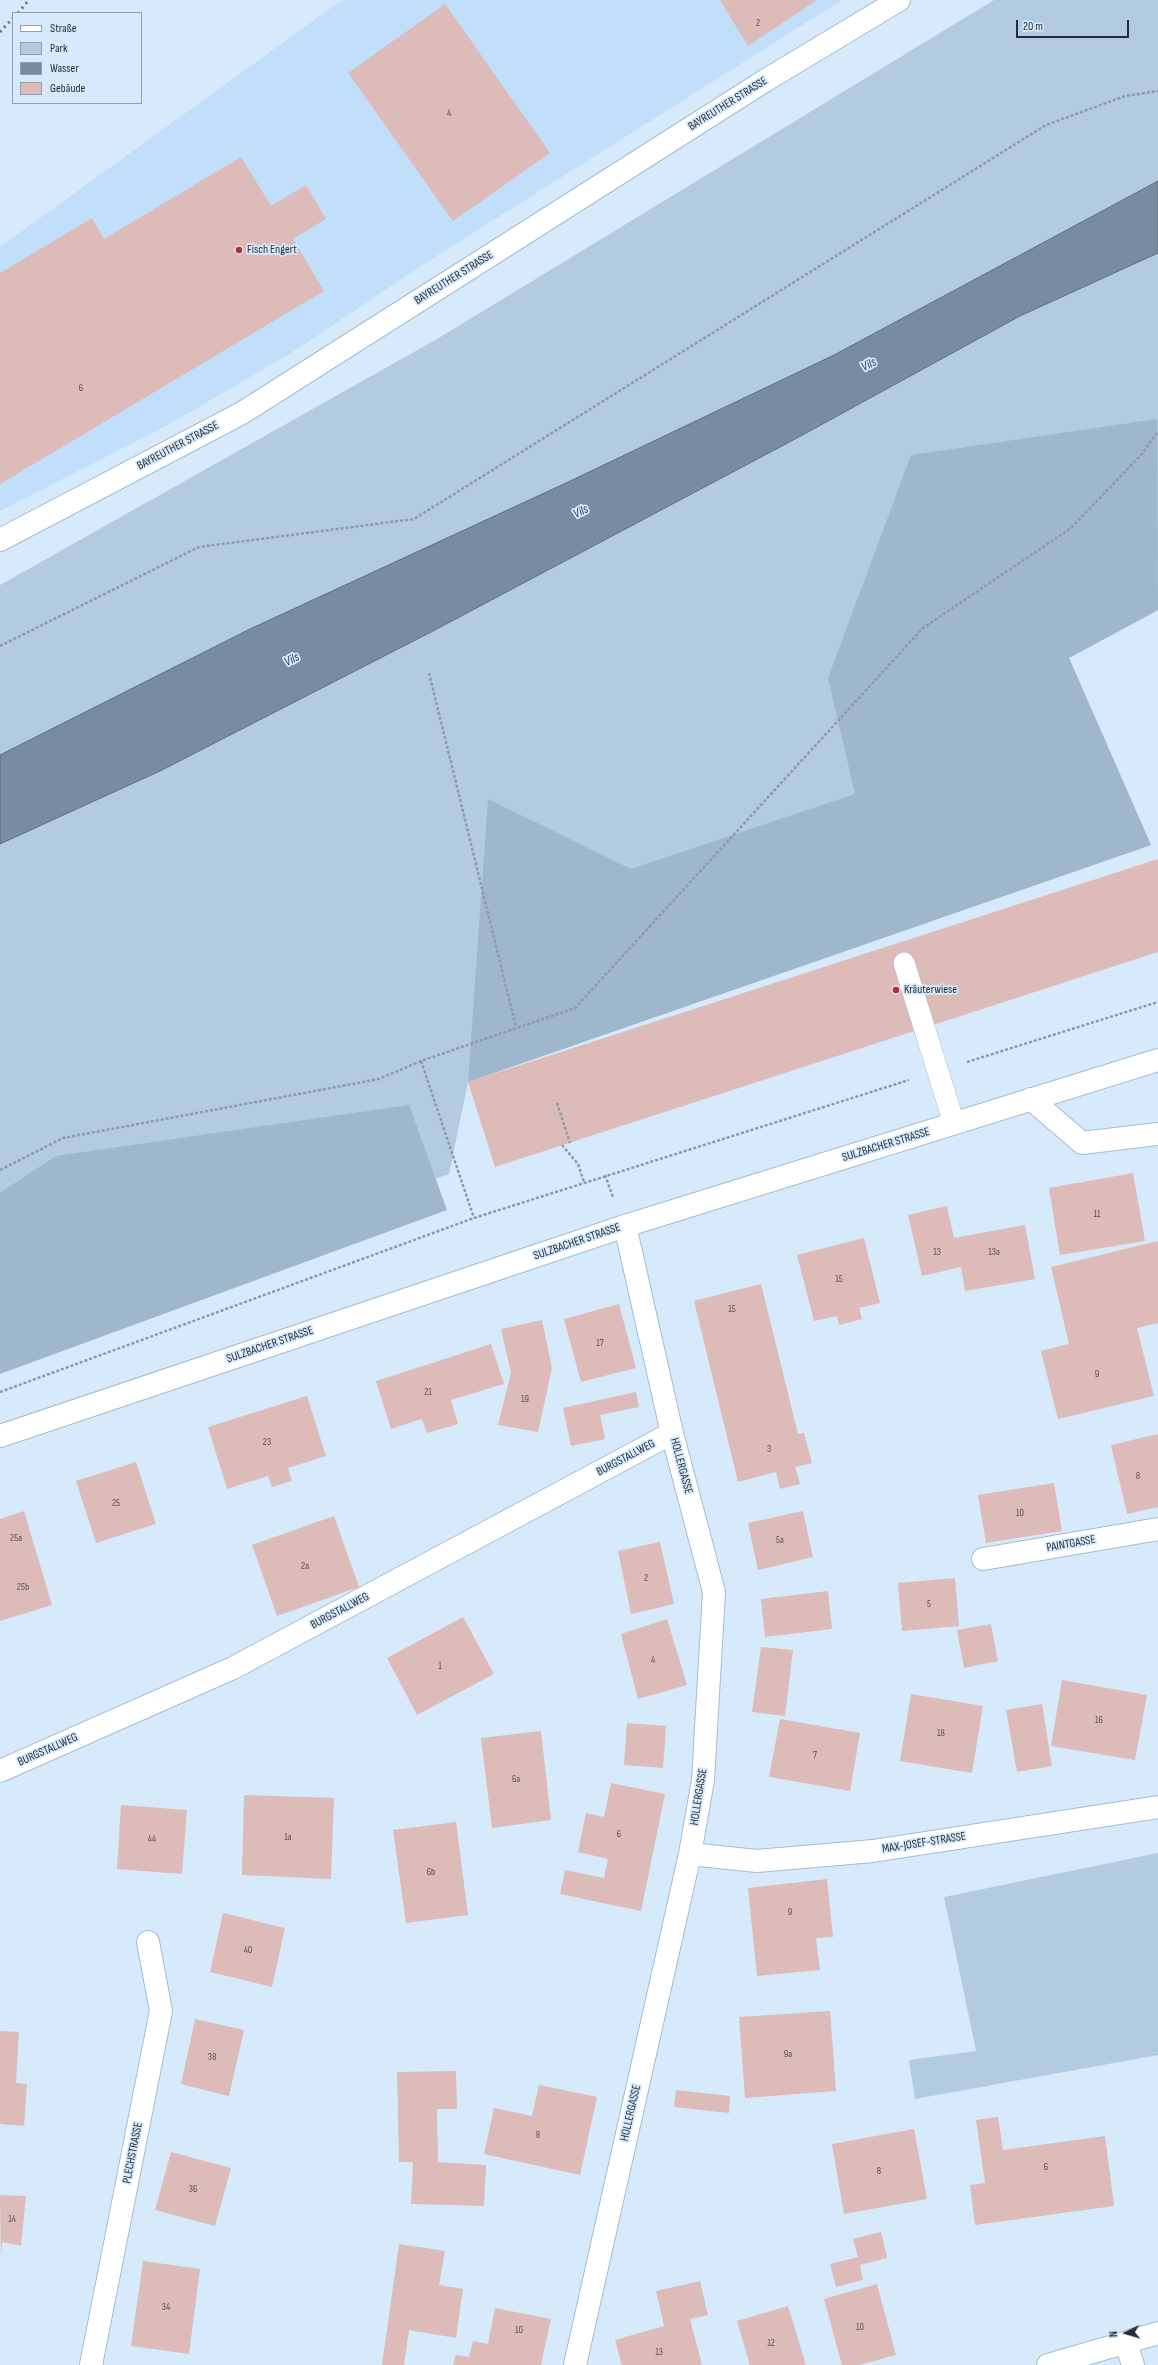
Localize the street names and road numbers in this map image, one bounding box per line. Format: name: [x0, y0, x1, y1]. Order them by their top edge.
street label: BAYREUTHER STRASSE: [686, 74, 770, 134]
street label: BAYREUTHER STRASSE: [412, 248, 496, 308]
street label: BAYREUTHER STRASSE: [135, 418, 221, 474]
street label: SULZBACHER STRASSE: [840, 1125, 932, 1165]
street label: SULZBACHER STRASSE: [532, 1220, 622, 1264]
street label: SULZBACHER STRASSE: [225, 1323, 315, 1367]
street label: HOLLERGASSE: [667, 1436, 695, 1496]
street label: BURGSTALLWEG: [594, 1437, 658, 1479]
street label: PAINTGASSE: [1045, 1533, 1097, 1555]
street label: BURGSTALLWEG: [308, 1590, 372, 1632]
street label: BURGSTALLWEG: [16, 1730, 80, 1770]
street label: HOLLERGASSE: [687, 1767, 711, 1827]
street label: MAX-JOSEF-STRASSE: [881, 1829, 967, 1857]
street label: HOLLERGASSE: [618, 2083, 644, 2143]
street label: PLECHSTRASSE: [120, 2121, 146, 2185]

